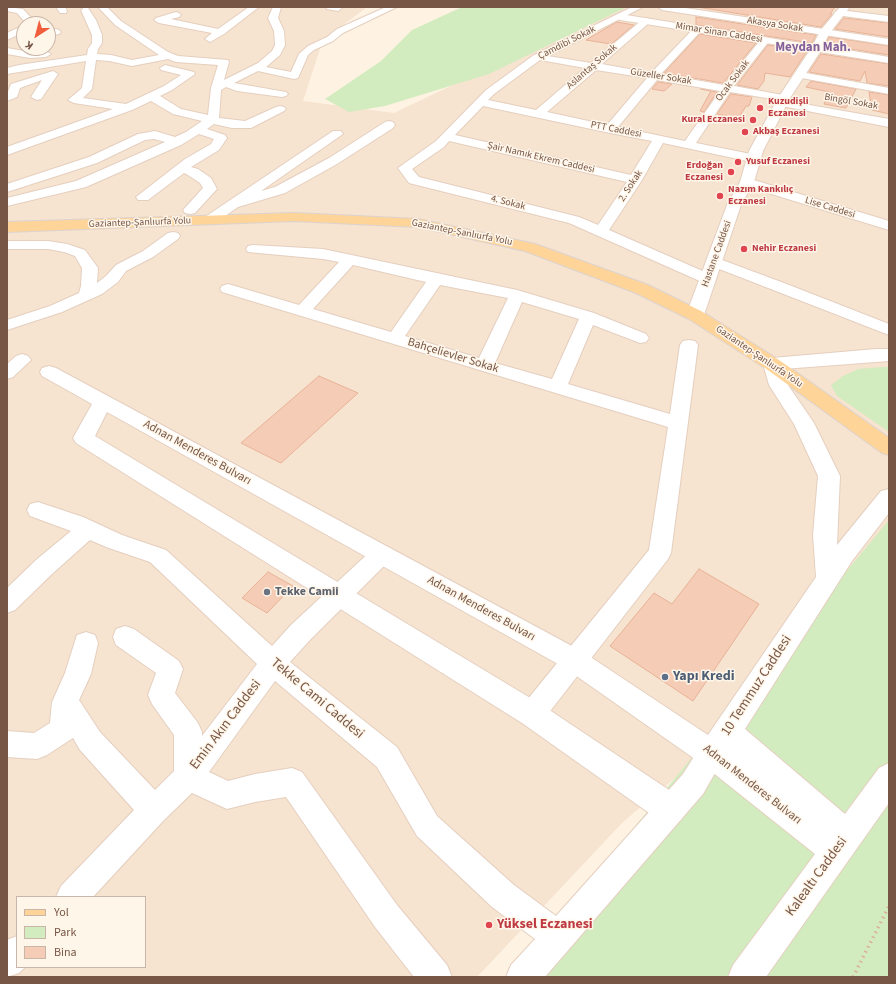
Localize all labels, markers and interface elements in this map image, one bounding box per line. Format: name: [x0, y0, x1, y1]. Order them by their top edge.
street label: Akasya Sokak: [746, 15, 804, 35]
north arrow: [16, 16, 56, 56]
street label: Mimar Sinan Caddesi: [675, 20, 763, 46]
street label: Çamdibi Sokak: [536, 23, 598, 63]
text: K: [22, 37, 36, 53]
district label: Meydan Mah.: [775, 40, 851, 56]
street label: Aslantaş Sokak: [564, 42, 620, 92]
street label: Ocak Sokak: [714, 58, 752, 104]
street label: Güzeller Sokak: [630, 66, 692, 88]
street label: Bingöl Sokak: [823, 91, 879, 113]
place label: Kuzudişli Eczanesi: [768, 96, 808, 120]
marker: Kuzudişli Eczanesi: [755, 103, 765, 113]
place label: Kural Eczanesi: [682, 114, 745, 126]
marker: Kural Eczanesi: [748, 115, 758, 125]
street label: PTT Caddesi: [590, 119, 642, 141]
place label: Akbaş Eczanesi: [753, 126, 819, 138]
marker: Akbaş Eczanesi: [740, 127, 750, 137]
street label: Şair Namık Ekrem Caddesi: [486, 140, 596, 176]
place label: Yusuf Eczanesi: [746, 156, 810, 168]
marker: Yusuf Eczanesi: [733, 157, 743, 167]
place label: Erdoğan Eczanesi: [685, 160, 723, 184]
marker: Erdoğan Eczanesi: [726, 167, 736, 177]
street label: 2. Sokak: [616, 168, 646, 204]
place label: Nazım Kankılıç Eczanesi: [728, 184, 794, 208]
marker: Nazım Kankılıç Eczanesi: [715, 191, 725, 201]
street label: 4. Sokak: [490, 193, 526, 213]
street label: Lise Caddesi: [803, 195, 857, 221]
street label: Gaziantep-Şanlıurfa Yolu: [89, 215, 191, 231]
street label: Gaziantep-Şanlıurfa Yolu: [411, 217, 513, 249]
street label: Hastane Caddesi: [699, 219, 735, 289]
place label: Nehir Eczanesi: [752, 243, 816, 255]
marker: Nehir Eczanesi: [739, 244, 749, 254]
street label: Gaziantep-Şanlıurfa Yolu: [713, 323, 805, 391]
street label: Bahçelievler Sokak: [406, 335, 500, 377]
street label: Adnan Menderes Bulvarı: [141, 417, 253, 489]
street label: Adnan Menderes Bulvarı: [425, 573, 537, 645]
place label: Tekke Camii: [275, 585, 339, 599]
marker: Tekke Camii: [262, 587, 272, 597]
street label: 10 Temmuz Caddesi: [718, 633, 796, 739]
street label: Tekke Cami Caddesi: [267, 655, 367, 743]
place label: Yapı Kredi: [673, 669, 735, 685]
marker: Yapı Kredi: [660, 672, 670, 682]
street label: Emin Akın Caddesi: [187, 677, 265, 773]
street label: Adnan Menderes Bulvarı: [700, 742, 804, 828]
street label: Kalealtı Caddesi: [783, 834, 851, 920]
legend: [16, 896, 146, 968]
text: Yol: [54, 904, 69, 921]
place label: Yüksel Eczanesi: [497, 917, 593, 933]
marker: Yüksel Eczanesi: [484, 920, 494, 930]
text: Park: [54, 924, 76, 941]
text: Bina: [54, 944, 77, 961]

